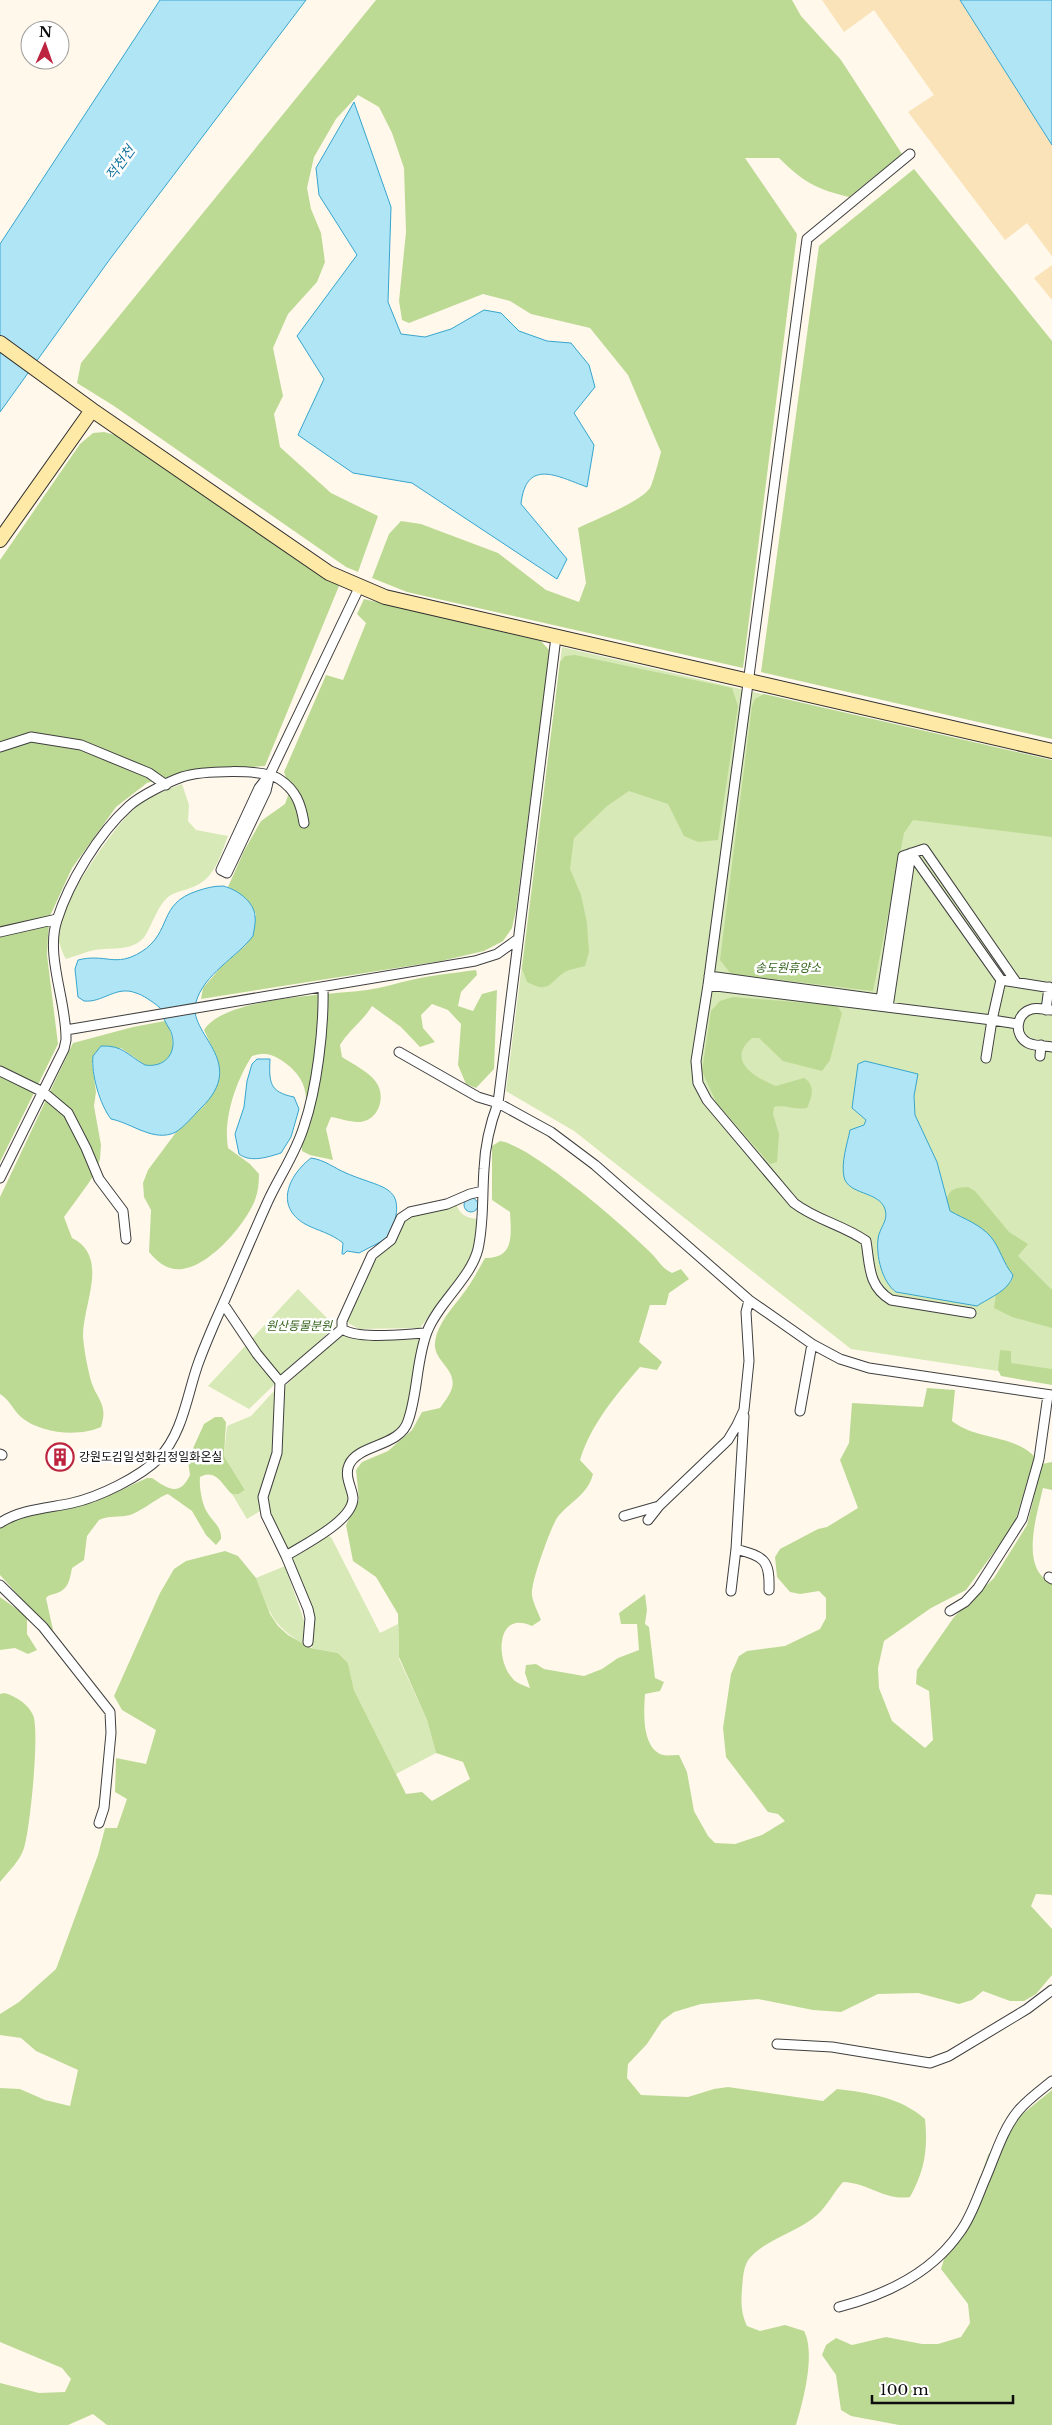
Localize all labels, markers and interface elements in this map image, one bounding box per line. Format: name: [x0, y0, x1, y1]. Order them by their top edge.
north arrow: [20, 20, 70, 70]
text: N: [39, 23, 52, 41]
water label: 적천천: [101, 141, 139, 184]
park label: 송도원휴양소: [755, 960, 822, 975]
park label: 원산동물분원: [266, 1318, 333, 1333]
building icon: 강원도김일성화김정일화온실: [45, 1442, 75, 1472]
place label: 강원도김일성화김정일화온실: [79, 1449, 223, 1464]
scale bar: [872, 2372, 1013, 2404]
text: 100 m: [880, 2380, 929, 2399]

